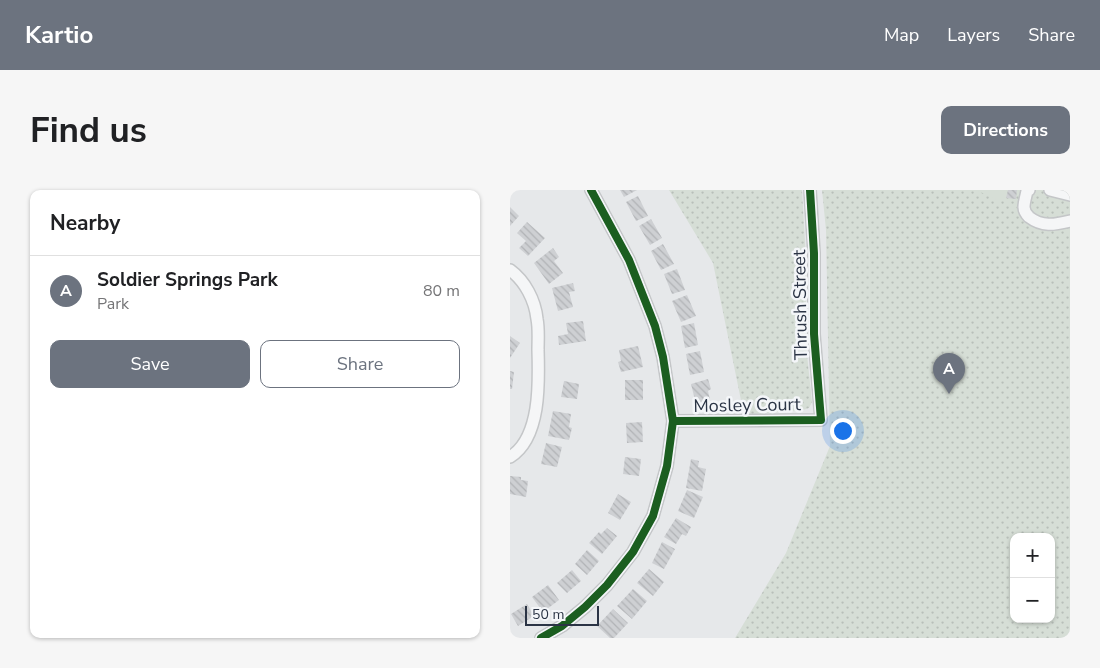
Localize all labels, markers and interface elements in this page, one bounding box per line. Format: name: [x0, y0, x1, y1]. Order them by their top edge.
text: Kartio: [25, 19, 93, 51]
text: Map: [884, 23, 919, 47]
text: Layers: [947, 23, 1000, 47]
text: Share: [1028, 23, 1075, 47]
button: Directions: [941, 106, 1070, 154]
text: Find us: [30, 107, 147, 154]
text: Nearby: [50, 209, 120, 237]
street label: Thrush Street: [787, 249, 813, 360]
text: Soldier Springs Park: [97, 267, 278, 293]
text: A: [60, 280, 72, 302]
text: 80 m: [423, 280, 460, 302]
text: Park: [97, 293, 129, 315]
button: Save: [50, 340, 250, 388]
button: Share: [260, 340, 460, 388]
pin: A: [933, 353, 965, 394]
street label: Mosley Court: [693, 392, 802, 418]
your location: [830, 418, 856, 444]
map controls: [1010, 533, 1055, 623]
button: +: [1010, 533, 1055, 578]
button: −: [1010, 578, 1055, 623]
scale bar: [525, 603, 599, 626]
text: 50 m: [532, 605, 564, 624]

